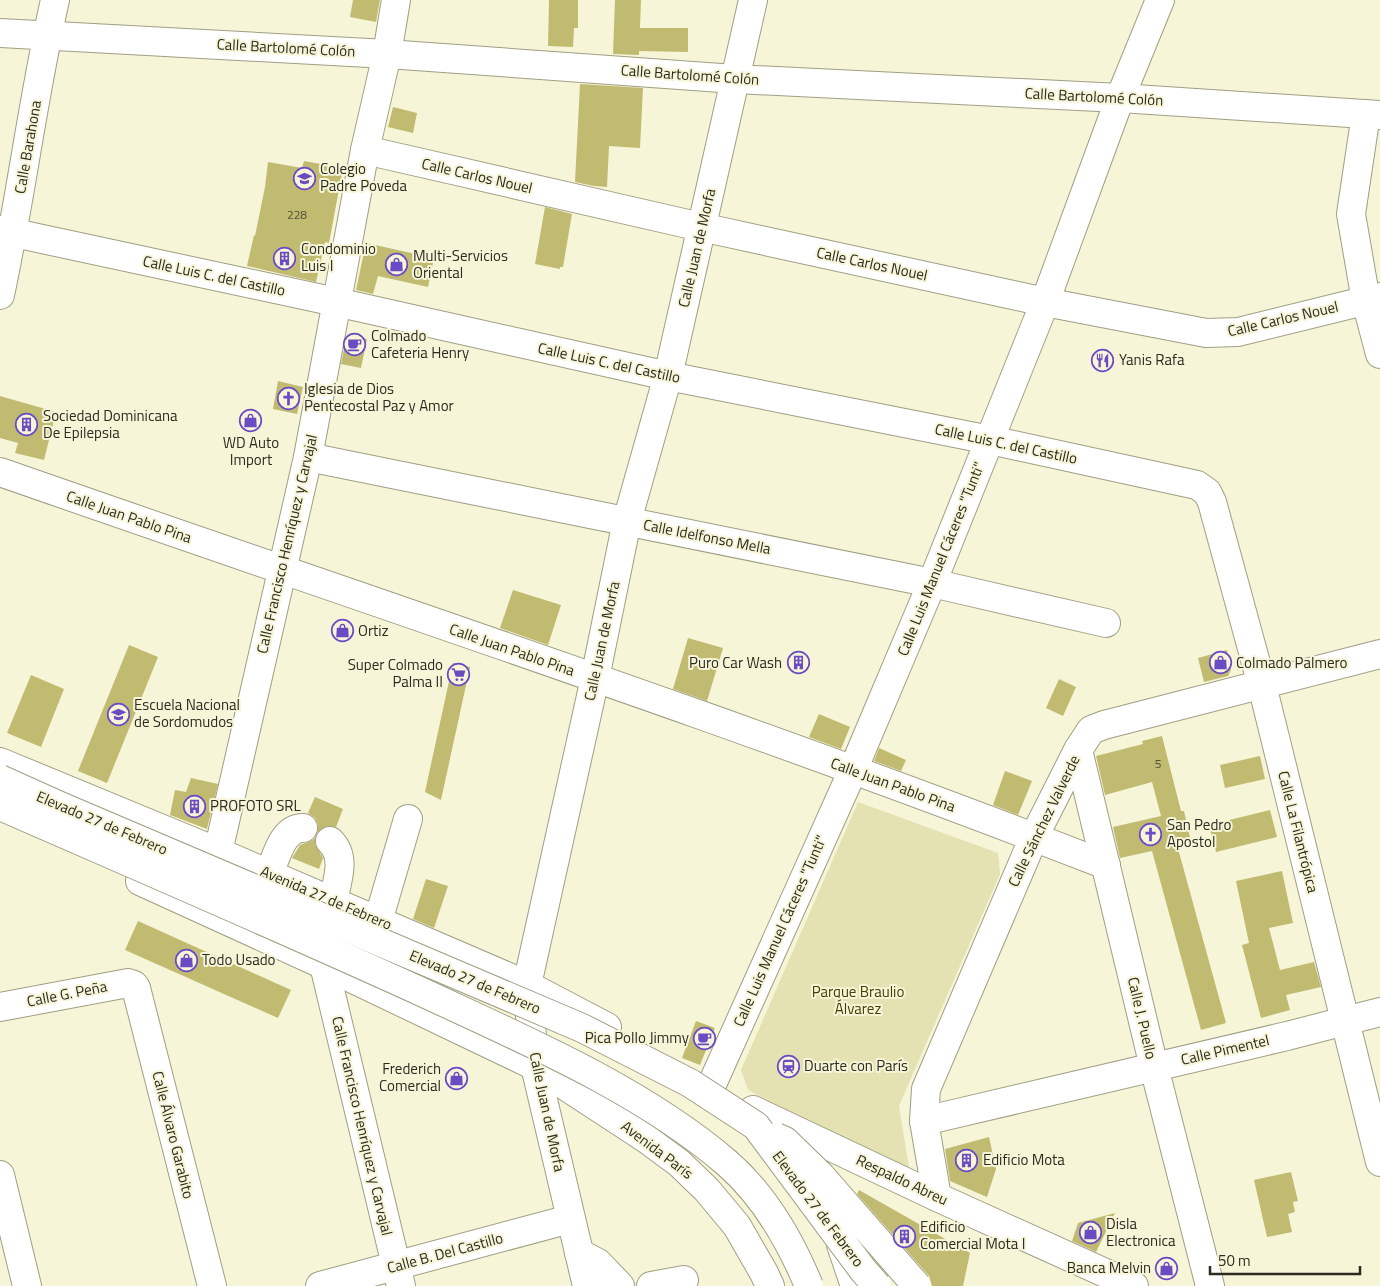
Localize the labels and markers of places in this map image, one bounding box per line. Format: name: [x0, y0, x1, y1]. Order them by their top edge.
place label: Colegio Padre Poveda: [320, 157, 407, 197]
school or university icon: Colegio Padre Poveda: [292, 166, 316, 190]
place label: Condominio Luis I: [301, 237, 376, 277]
place label: Multi-Servicios Oriental: [413, 244, 508, 284]
building icon: Condominio Luis I: [273, 246, 297, 270]
shop icon: Multi-Servicios Oriental: [385, 253, 409, 277]
place label: Colmado Cafeteria Henry: [371, 324, 469, 364]
cafe icon: Colmado Cafeteria Henry: [343, 333, 367, 357]
restaurant icon: Yanis Rafa: [1091, 348, 1115, 372]
place label: Yanis Rafa: [1119, 348, 1185, 371]
place label: Iglesia de Dios Pentecostal Paz y Amor: [304, 377, 454, 417]
church icon: Iglesia de Dios Pentecostal Paz y Amor: [276, 386, 300, 410]
place label: Sociedad Dominicana De Epilepsia: [43, 404, 178, 444]
shop icon: WD Auto Import: [239, 408, 263, 432]
building icon: Sociedad Dominicana De Epilepsia: [15, 413, 39, 437]
place label: WD Auto Import: [223, 431, 279, 471]
shop icon: Ortiz: [330, 619, 354, 643]
place label: Ortiz: [358, 619, 389, 642]
place label: Puro Car Wash: [689, 651, 782, 674]
building icon: Puro Car Wash: [786, 651, 810, 675]
shop icon: Colmado Palmero: [1208, 651, 1232, 675]
place label: Colmado Palmero: [1236, 651, 1348, 674]
place label: Super Colmado Palma II: [348, 653, 443, 693]
supermarket icon: Super Colmado Palma II: [447, 662, 471, 686]
place label: Escuela Nacional de Sordomudos: [134, 693, 240, 733]
school or university icon: Escuela Nacional de Sordomudos: [106, 702, 130, 726]
building icon: PROFOTO SRL: [182, 794, 206, 818]
place label: PROFOTO SRL: [210, 794, 301, 817]
place label: San Pedro Apostol: [1167, 813, 1231, 853]
church icon: San Pedro Apostol: [1139, 822, 1163, 846]
shop icon: Todo Usado: [174, 948, 198, 972]
place label: Todo Usado: [202, 948, 276, 971]
place label: Pica Pollo Jimmy: [585, 1026, 689, 1049]
cafe icon: Pica Pollo Jimmy: [693, 1026, 717, 1050]
station icon: Duarte con París: [776, 1054, 800, 1078]
place label: Duarte con París: [804, 1054, 908, 1077]
place label: Frederich Comercial: [379, 1057, 441, 1097]
shop icon: Frederich Comercial: [445, 1066, 469, 1090]
building icon: Edificio Mota: [955, 1148, 979, 1172]
place label: Edificio Mota: [983, 1148, 1065, 1171]
place label: Disla Electronica: [1106, 1212, 1176, 1252]
place label: Edificio Comercial Mota I: [920, 1215, 1025, 1255]
shop icon: Disla Electronica: [1078, 1221, 1102, 1245]
building icon: Edificio Comercial Mota I: [892, 1224, 916, 1248]
place label: Banca Melvin: [1067, 1256, 1151, 1279]
shop icon: Banca Melvin: [1155, 1256, 1179, 1280]

